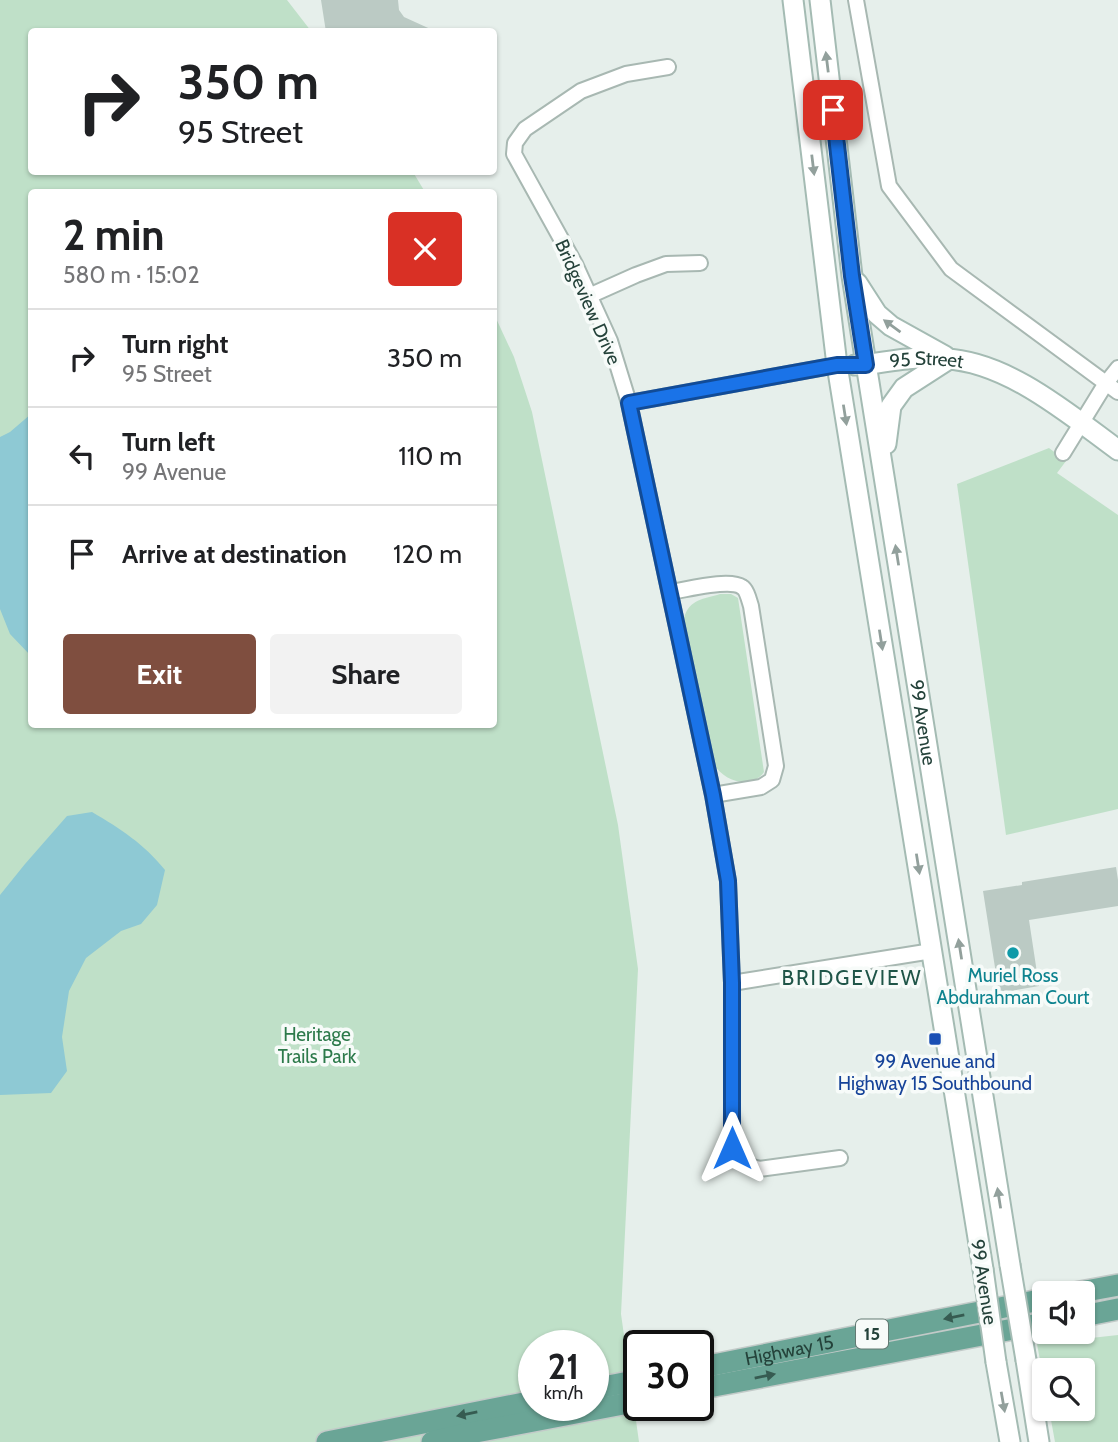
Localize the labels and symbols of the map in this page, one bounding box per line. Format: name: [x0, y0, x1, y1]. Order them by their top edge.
one-way arrow: [821, 51, 832, 73]
pin: [803, 80, 863, 140]
one-way arrow: [807, 154, 818, 176]
street label: Bridgeview Drive: [550, 236, 626, 368]
one-way arrow: [883, 319, 901, 333]
street label: 95 Street: [888, 346, 966, 372]
one-way arrow: [840, 404, 851, 426]
one-way arrow: [891, 544, 902, 566]
one-way arrow: [876, 629, 887, 651]
street label: 99 Avenue: [905, 678, 942, 767]
one-way arrow: [913, 853, 924, 875]
one-way arrow: [954, 938, 965, 960]
marker: Muriel Ross Abdurahman Court: [1005, 945, 1021, 961]
place label: Muriel Ross Abdurahman Court: [937, 964, 1090, 1009]
district label: BRIDGEVIEW: [781, 965, 923, 990]
park label: Heritage Trails Park: [278, 1023, 357, 1068]
marker: 99 Avenue and Highway 15 Southbound: [927, 1031, 943, 1047]
place label: 99 Avenue and Highway 15 Southbound: [838, 1050, 1032, 1095]
position arrow: [695, 1111, 769, 1185]
one-way arrow: [993, 1187, 1004, 1209]
street label: 99 Avenue: [966, 1238, 1002, 1327]
one-way arrow: [943, 1312, 965, 1323]
road number: 15: [856, 1320, 888, 1349]
speed limit sign: 30: [623, 1330, 714, 1421]
street label: Highway 15: [743, 1330, 835, 1370]
one-way arrow: [754, 1371, 776, 1382]
one-way arrow: [998, 1391, 1009, 1413]
one-way arrow: [456, 1409, 478, 1420]

